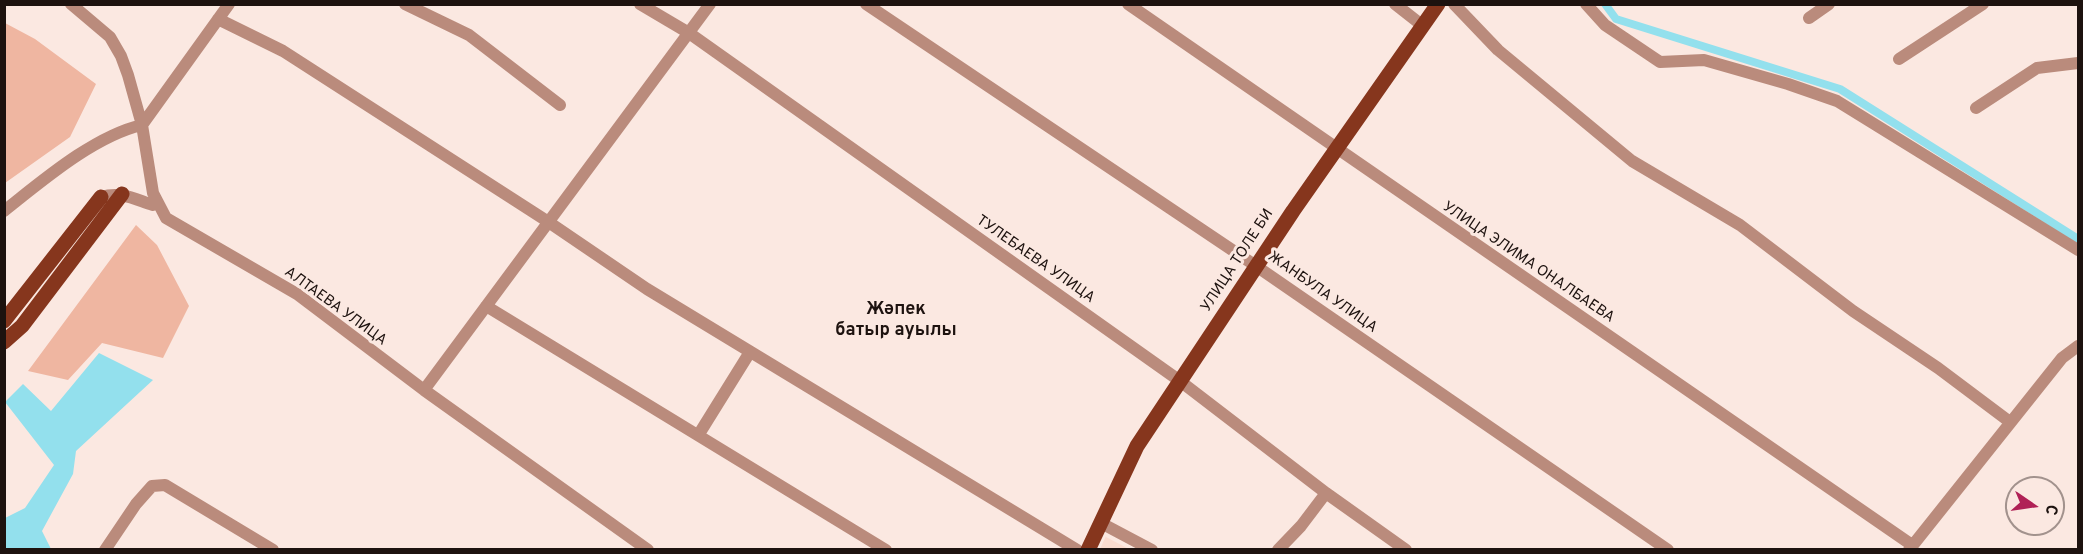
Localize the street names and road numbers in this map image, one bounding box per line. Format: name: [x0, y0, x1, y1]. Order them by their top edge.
street label: УЛИЦА ЭЛИМА ОНАЛБАЕВА: [1439, 199, 1617, 327]
street label: УЛИЦА ТОЛЕ БИ: [1198, 206, 1278, 316]
street label: ТУЛЕБАЕВА УЛИЦА: [972, 212, 1098, 308]
street label: ЖАНБУЛА УЛИЦА: [1264, 249, 1380, 337]
street label: АЛТАЕВА УЛИЦА: [280, 264, 390, 350]

